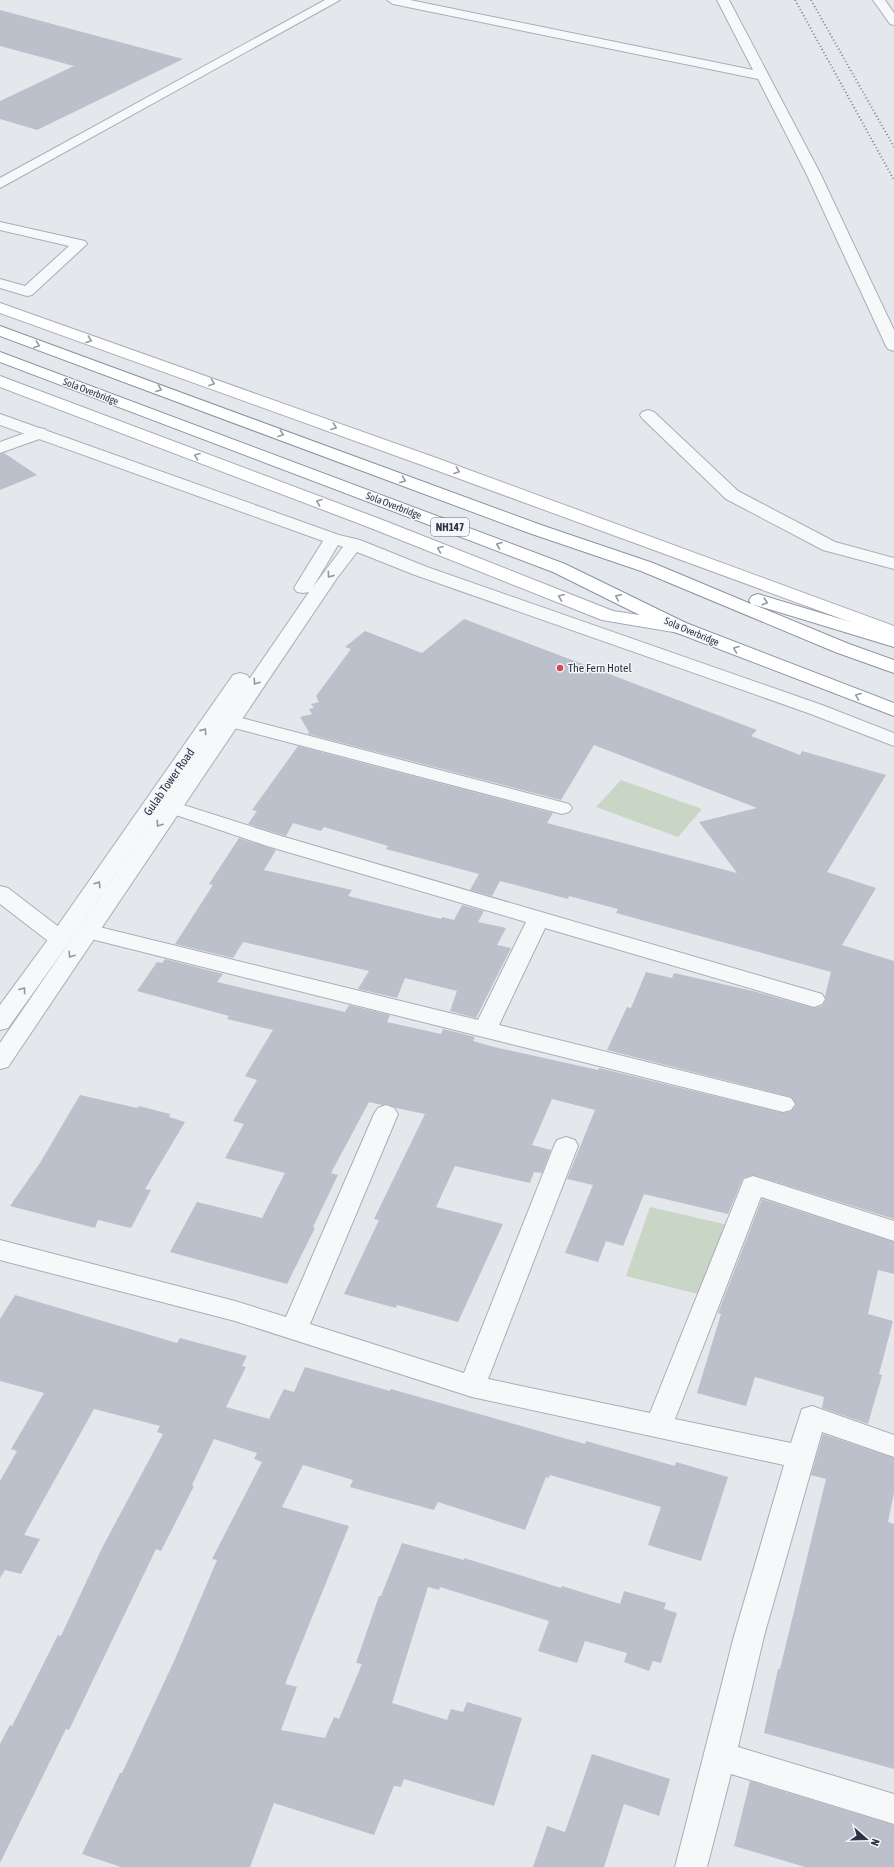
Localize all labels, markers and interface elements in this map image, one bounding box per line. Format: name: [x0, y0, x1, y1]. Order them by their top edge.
one-way arrow: [86, 335, 93, 343]
one-way arrow: [33, 340, 40, 348]
street label: Sola Overbridge: [62, 376, 120, 407]
one-way arrow: [208, 379, 215, 387]
one-way arrow: [155, 385, 162, 393]
one-way arrow: [331, 423, 338, 431]
one-way arrow: [277, 429, 284, 438]
one-way arrow: [194, 453, 201, 461]
one-way arrow: [453, 467, 460, 475]
one-way arrow: [399, 475, 406, 483]
street label: Sola Overbridge: [365, 490, 423, 521]
one-way arrow: [315, 499, 322, 507]
road number: NH147: [431, 518, 469, 536]
one-way arrow: [495, 541, 502, 549]
one-way arrow: [436, 546, 443, 554]
one-way arrow: [327, 571, 335, 578]
one-way arrow: [557, 593, 564, 601]
one-way arrow: [614, 594, 622, 602]
one-way arrow: [762, 597, 769, 606]
street label: Sola Overbridge: [663, 615, 721, 648]
one-way arrow: [733, 646, 740, 654]
place label: The Fern Hotel: [568, 661, 632, 675]
marker: The Fern Hotel: [555, 663, 565, 673]
one-way arrow: [253, 678, 261, 685]
one-way arrow: [854, 693, 861, 701]
one-way arrow: [199, 729, 206, 736]
street label: Gulab Tower Road: [141, 746, 197, 818]
one-way arrow: [156, 820, 164, 827]
one-way arrow: [93, 882, 100, 889]
one-way arrow: [68, 951, 76, 958]
one-way arrow: [18, 988, 25, 995]
north arrow: [846, 1819, 886, 1859]
text: N: [869, 1837, 882, 1848]

